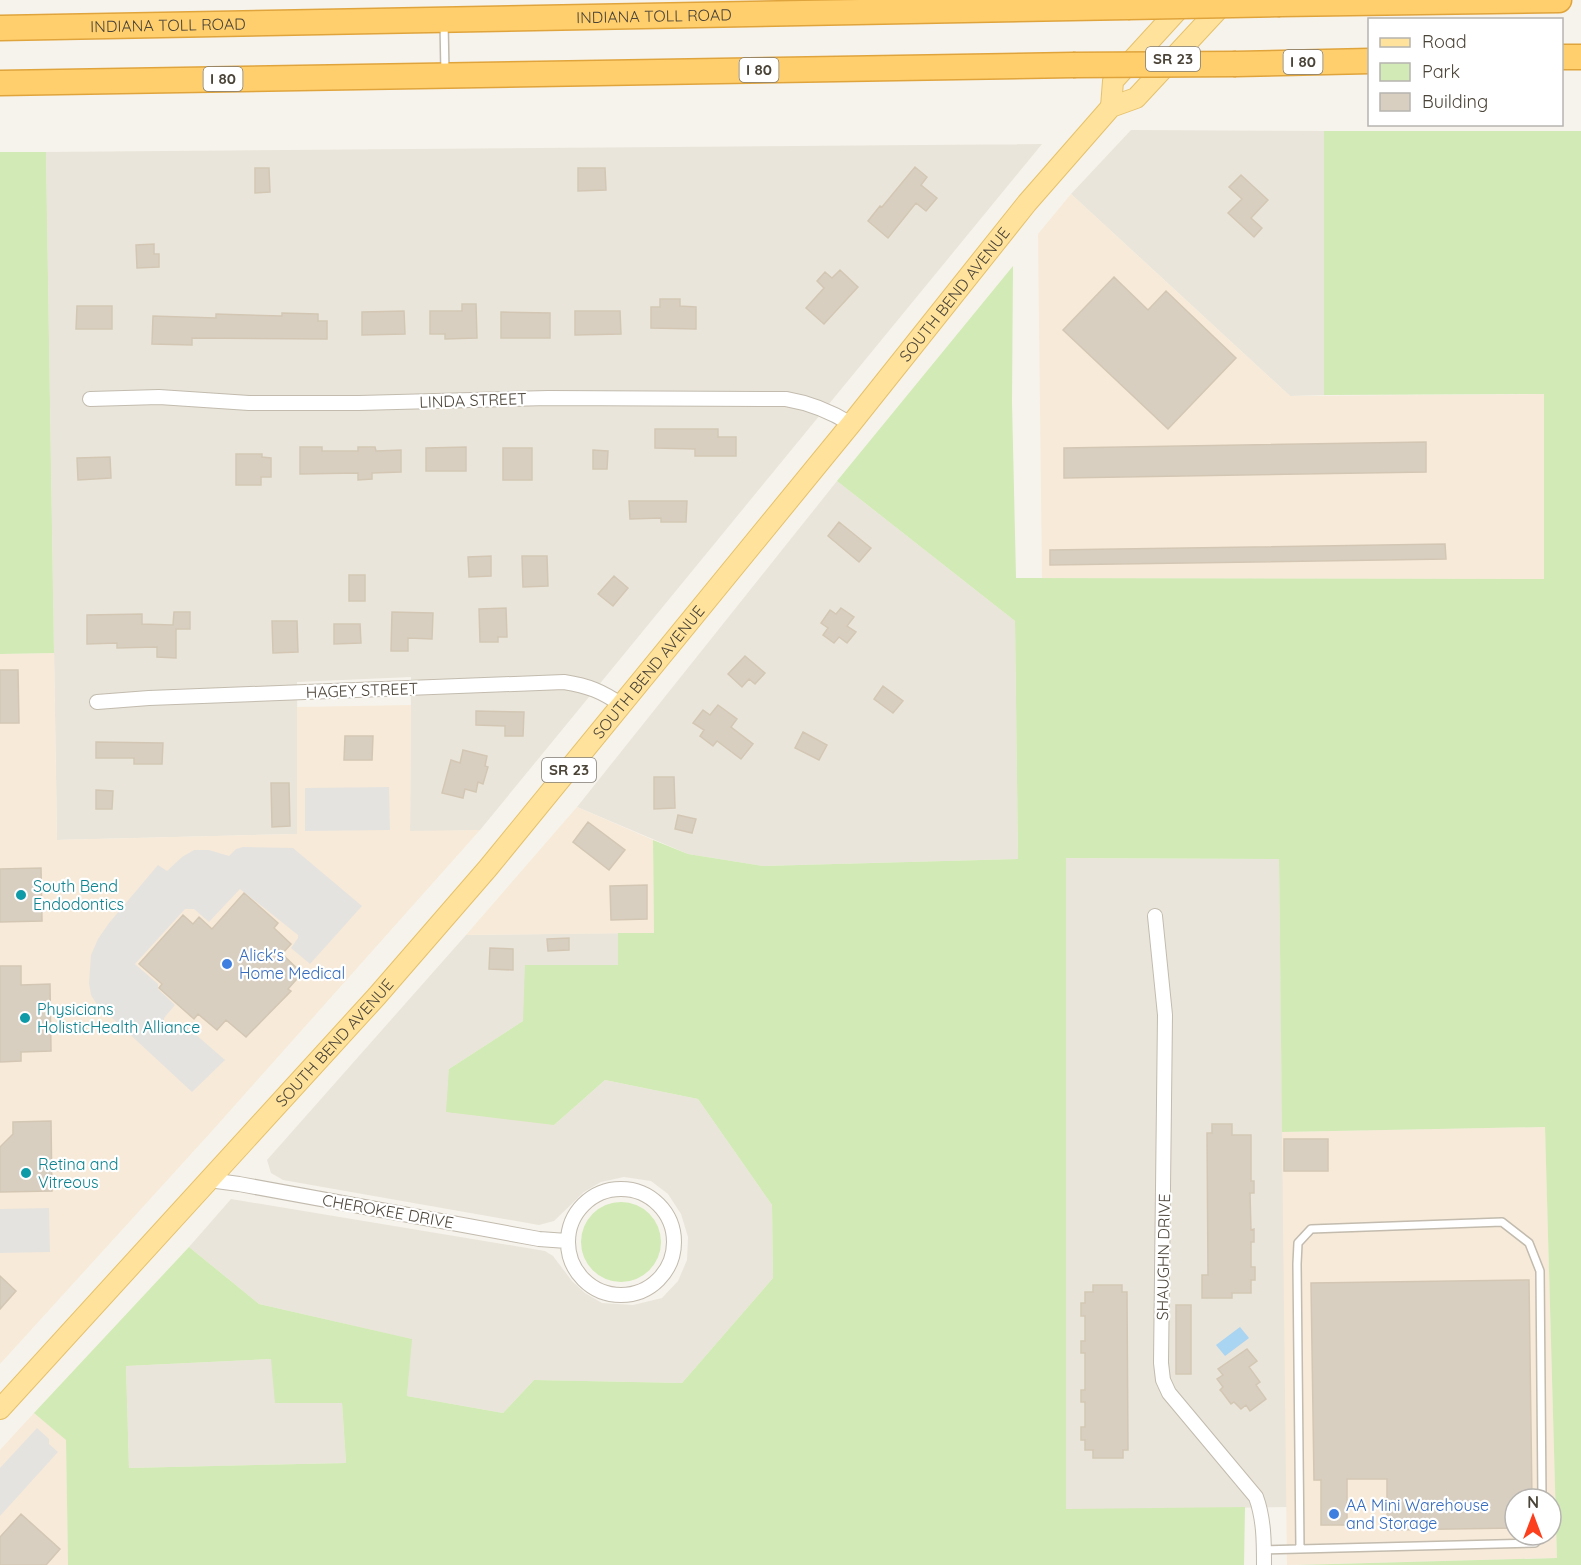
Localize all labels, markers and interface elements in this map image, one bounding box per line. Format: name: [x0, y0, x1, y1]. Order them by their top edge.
street label: INDIANA TOLL ROAD: [576, 4, 732, 27]
street label: INDIANA TOLL ROAD: [90, 13, 246, 36]
legend: [1368, 18, 1563, 126]
text: Road: [1422, 30, 1467, 53]
road number: SR 23: [1146, 47, 1200, 71]
road number: I 80: [1284, 50, 1322, 74]
road number: I 80: [740, 58, 778, 82]
text: Park: [1422, 60, 1460, 83]
road number: I 80: [204, 67, 242, 91]
text: Building: [1422, 90, 1488, 113]
street label: SOUTH BEND AVENUE: [895, 223, 1014, 365]
street label: LINDA STREET: [419, 388, 527, 412]
street label: SOUTH BEND AVENUE: [588, 601, 709, 742]
street label: HAGEY STREET: [305, 678, 419, 702]
road number: SR 23: [542, 758, 596, 782]
place label: South Bend Endodontics: [33, 876, 124, 914]
marker: South Bend Endodontics: [14, 888, 28, 902]
place label: Alick's Home Medical: [239, 945, 345, 983]
marker: Alick's Home Medical: [220, 957, 234, 971]
street label: SOUTH BEND AVENUE: [271, 974, 398, 1111]
place label: Physicians HolisticHealth Alliance: [37, 999, 200, 1037]
marker: Physicians HolisticHealth Alliance: [18, 1011, 32, 1025]
place label: Retina and Vitreous: [38, 1154, 118, 1192]
marker: Retina and Vitreous: [19, 1166, 33, 1180]
street label: CHEROKEE DRIVE: [321, 1190, 455, 1232]
street label: SHAUGHN DRIVE: [1152, 1193, 1174, 1321]
north arrow: [1503, 1487, 1563, 1547]
text: N: [1527, 1492, 1539, 1512]
place label: AA Mini Warehouse and Storage: [1346, 1495, 1489, 1533]
marker: AA Mini Warehouse and Storage: [1327, 1507, 1341, 1521]

